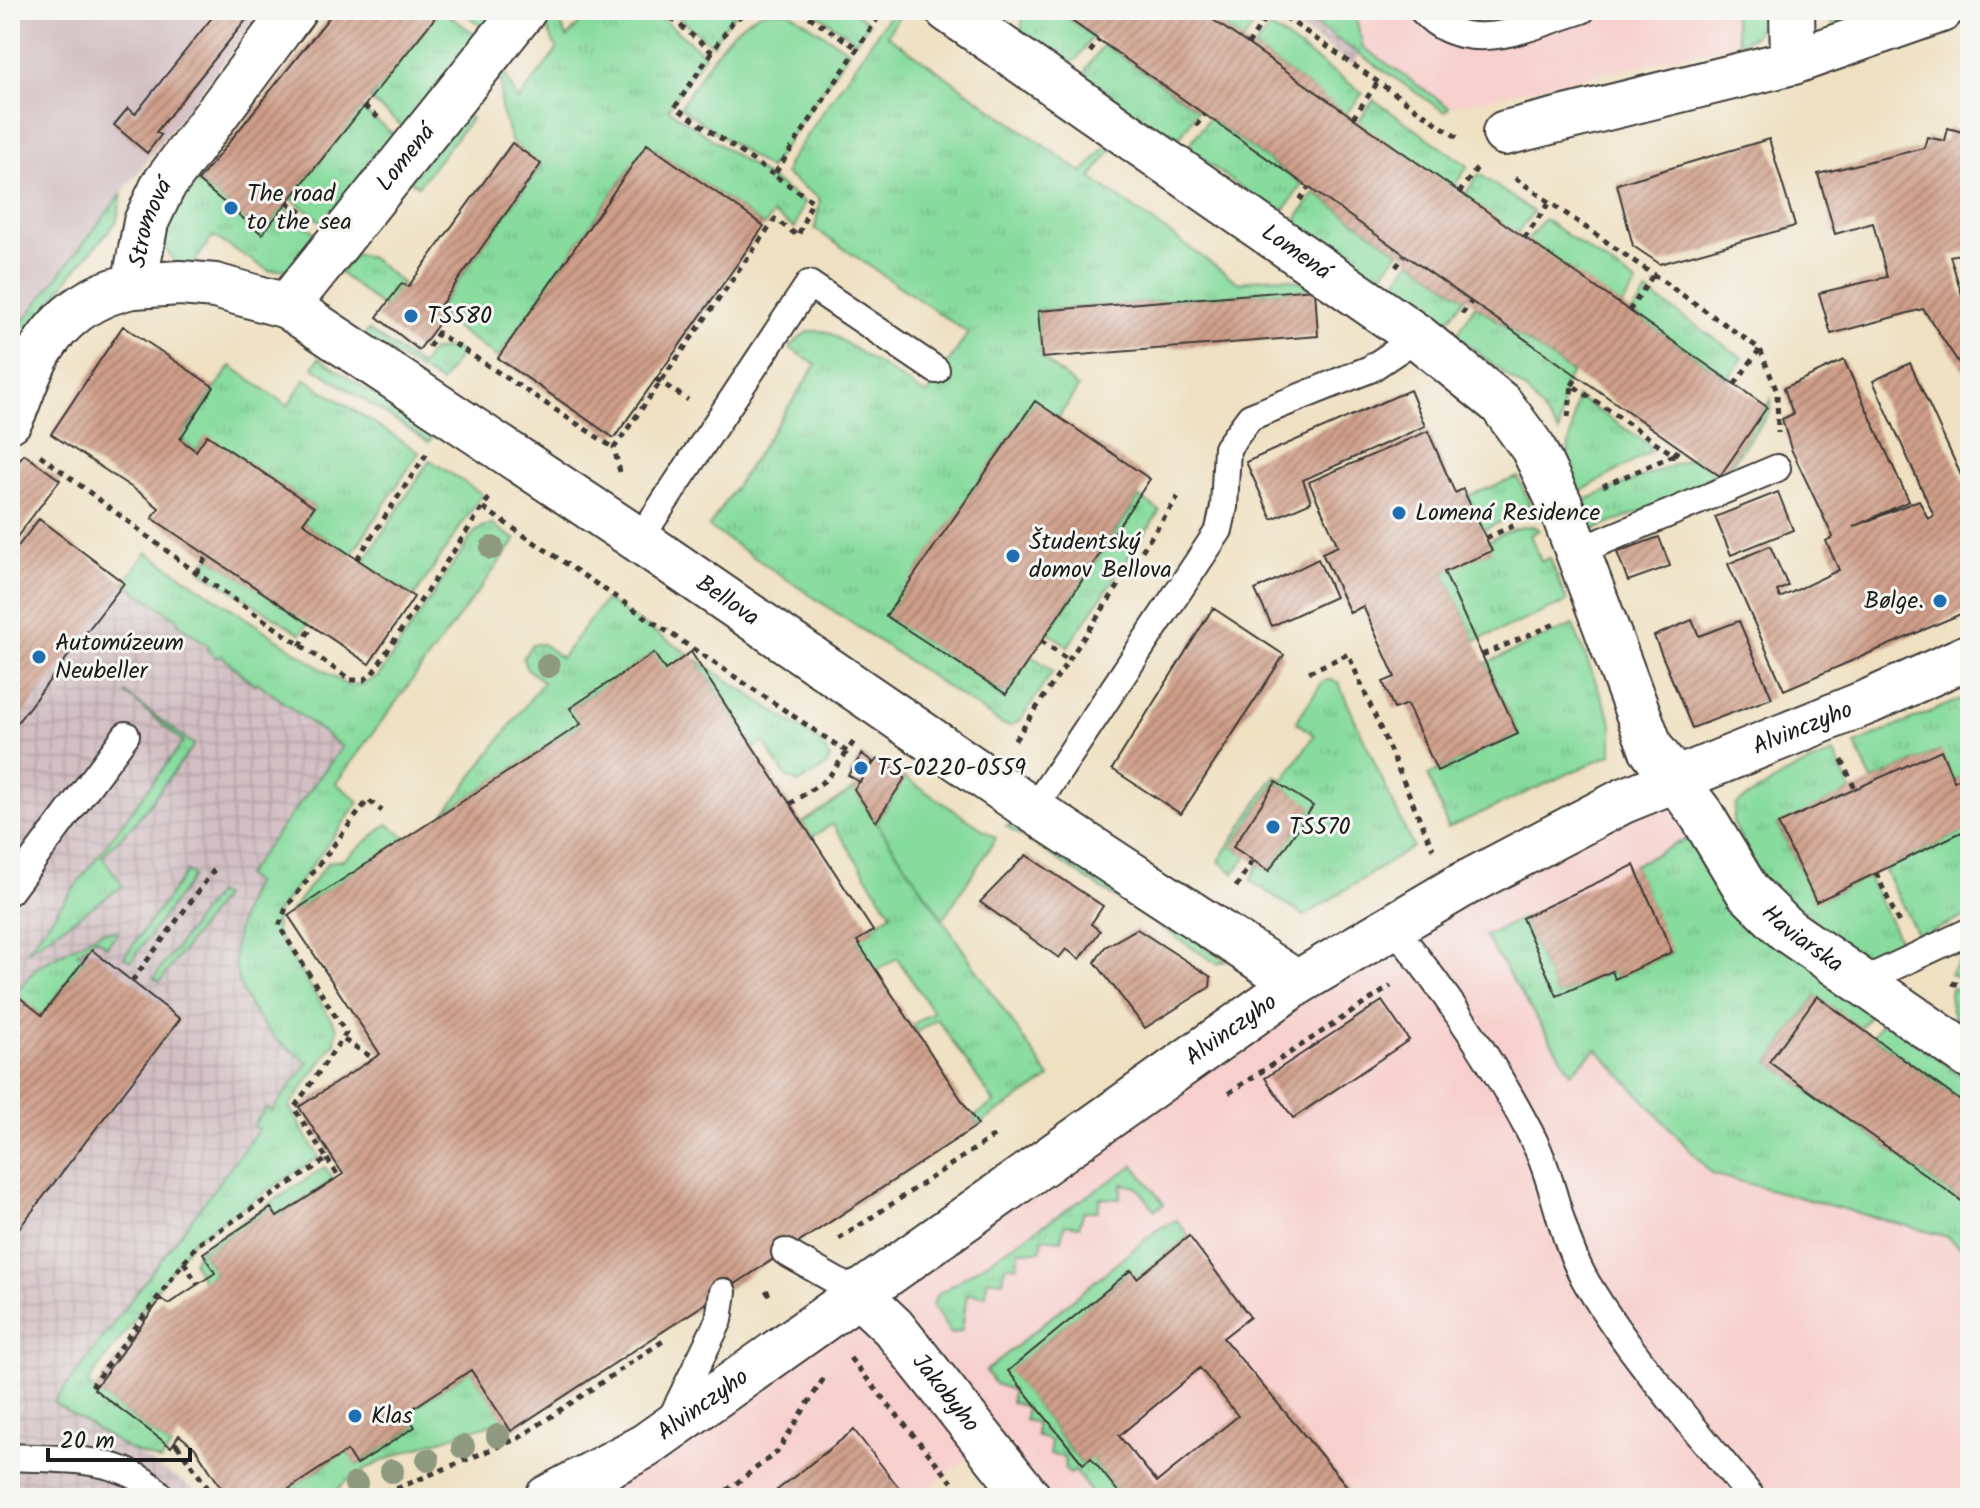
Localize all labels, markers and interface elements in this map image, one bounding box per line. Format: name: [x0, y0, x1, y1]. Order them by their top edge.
street label: Lomená: [366, 113, 447, 200]
street label: Stromová: [118, 167, 184, 271]
place label: The road to the sea: [247, 175, 352, 242]
marker: The road to the sea: [222, 199, 240, 217]
street label: Lomená: [1253, 214, 1341, 292]
place label: TS580: [427, 297, 492, 336]
marker: TS580: [402, 307, 420, 325]
place label: Lomená Residence: [1415, 494, 1601, 533]
marker: Lomená Residence: [1390, 504, 1408, 522]
place label: Študentský domov Bellova: [1029, 523, 1172, 590]
marker: Študentský domov Bellova: [1004, 547, 1022, 565]
street label: Bellova: [688, 565, 768, 637]
place label: Bølge.: [1864, 582, 1924, 621]
marker: Bølge.: [1931, 592, 1949, 610]
place label: Automúzeum Neubeller: [55, 624, 184, 691]
marker: Automúzeum Neubeller: [30, 648, 48, 666]
street label: Alvinczyho: [1747, 690, 1859, 766]
place label: TS-0220-0559: [877, 749, 1026, 788]
marker: TS-0220-0559: [852, 759, 870, 777]
place label: TS570: [1289, 808, 1351, 847]
marker: TS570: [1264, 818, 1282, 836]
street label: Haviarska: [1752, 895, 1852, 983]
street label: Alvinczyho: [1177, 983, 1286, 1076]
street label: Jakobyho: [902, 1345, 990, 1441]
street label: Alvinczyho: [649, 1358, 757, 1451]
place label: Klas: [371, 1397, 413, 1436]
marker: Klas: [346, 1407, 364, 1425]
scale bar: [48, 1412, 190, 1462]
text: 20 m: [60, 1422, 115, 1461]

